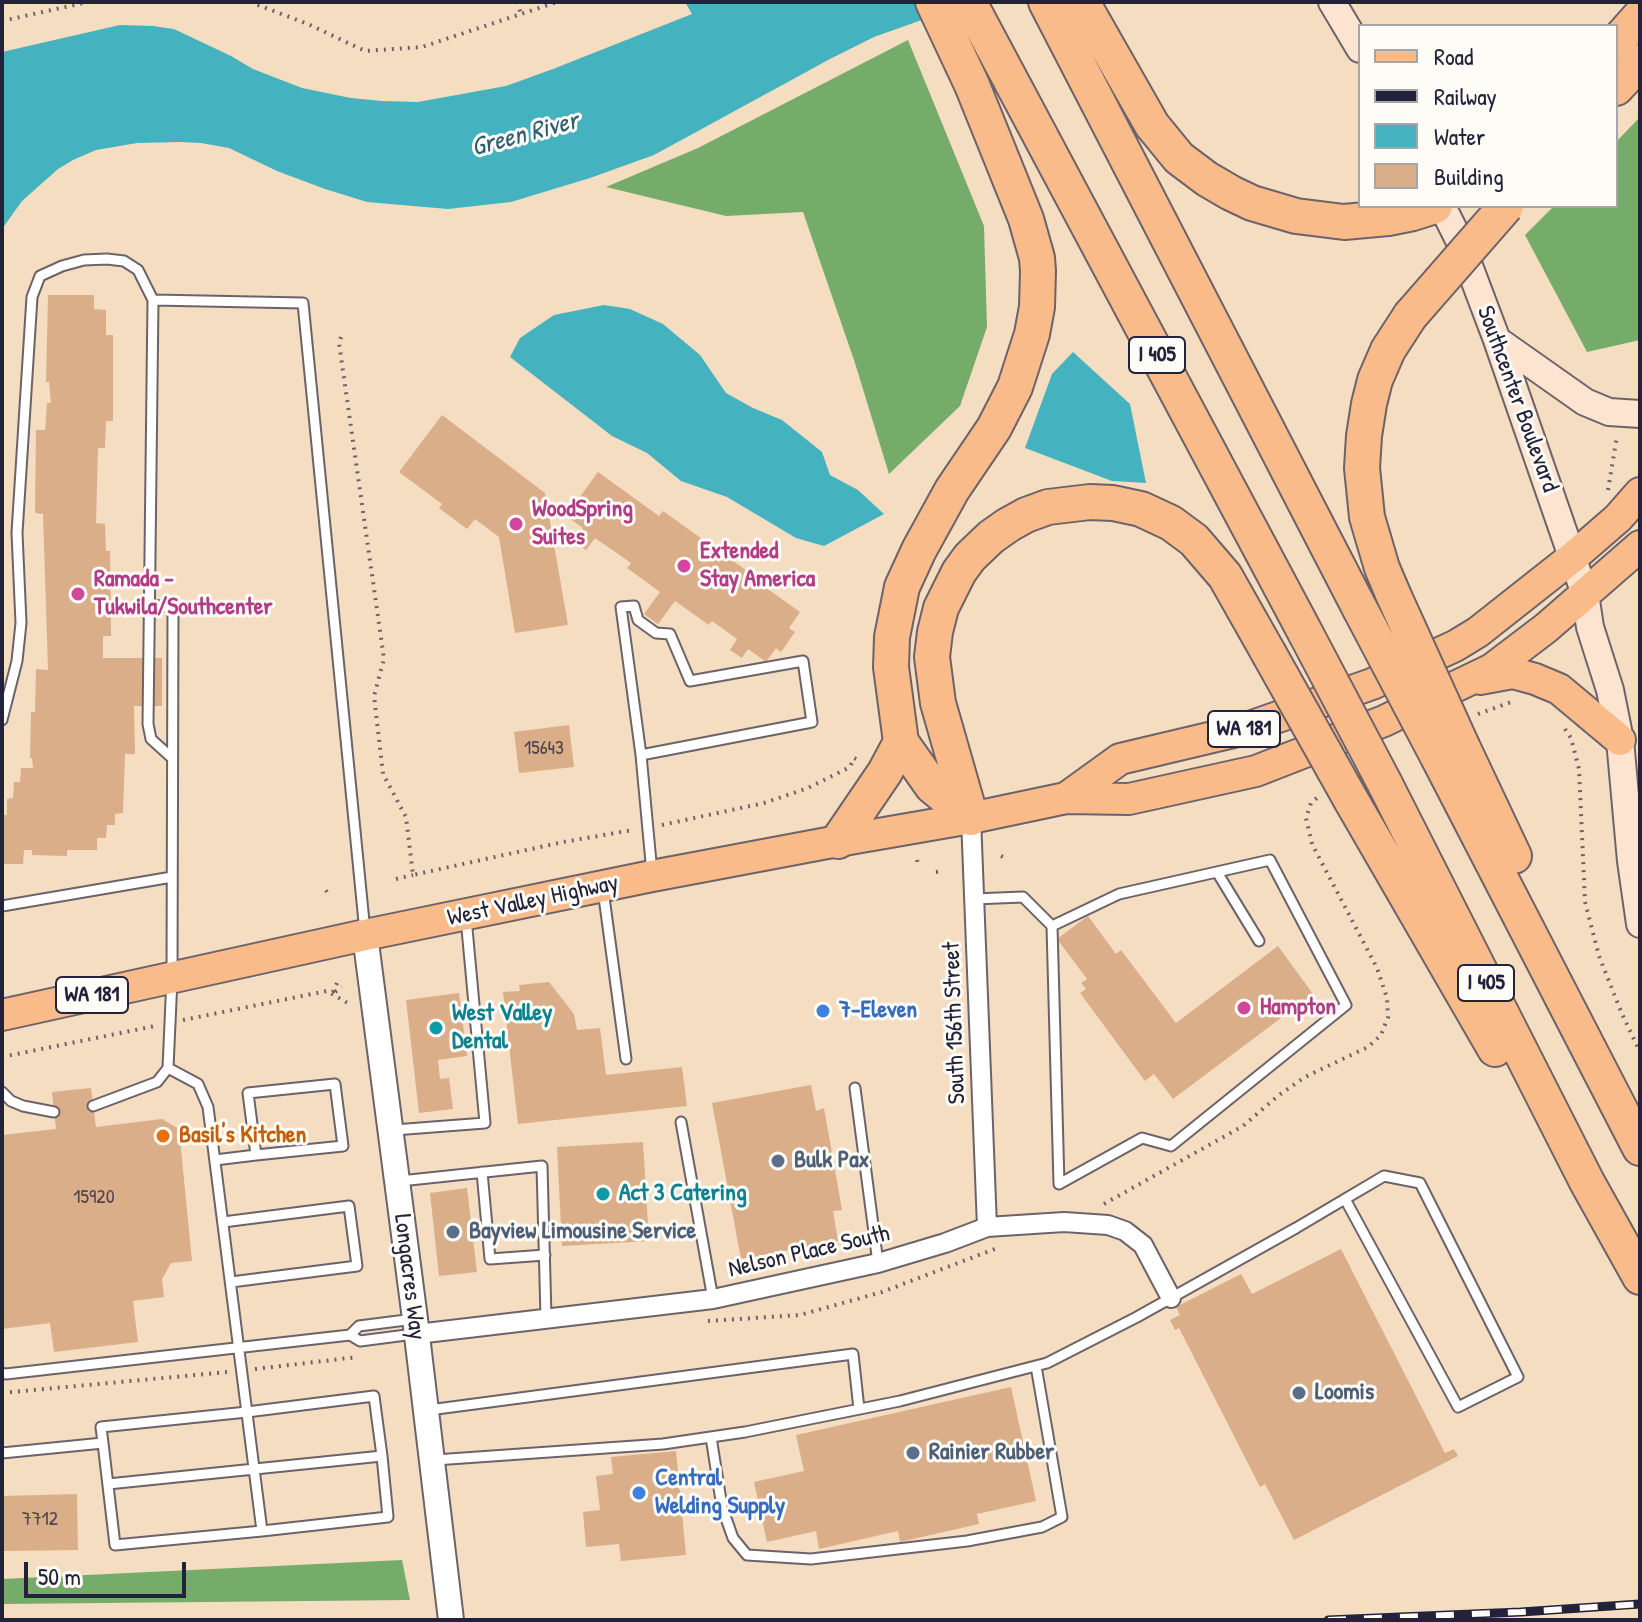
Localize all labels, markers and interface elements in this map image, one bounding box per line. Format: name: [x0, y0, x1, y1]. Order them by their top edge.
legend: [1358, 24, 1618, 208]
text: Road: [1434, 40, 1473, 72]
text: Railway: [1434, 80, 1497, 112]
water label: Green River: [468, 106, 582, 164]
text: Water: [1434, 120, 1485, 152]
text: Building: [1434, 160, 1504, 192]
street label: Southcenter Boulevard: [1470, 302, 1564, 496]
road number: I 405: [1129, 337, 1185, 373]
place label: WoodSpring Suites: [532, 496, 633, 552]
marker: WoodSpring Suites: [507, 515, 525, 533]
place label: Extended Stay America: [700, 538, 815, 594]
marker: Extended Stay America: [675, 557, 693, 575]
place label: Ramada - Tukwila/Southcenter: [94, 566, 273, 622]
marker: Ramada - Tukwila/Southcenter: [69, 585, 87, 603]
road number: WA 181: [1208, 711, 1280, 747]
house number: 15643: [524, 737, 564, 761]
street label: West Valley Highway: [445, 869, 621, 933]
street label: South 156th Street: [938, 941, 972, 1105]
road number: I 405: [1458, 965, 1514, 1001]
road number: WA 181: [56, 977, 128, 1013]
place label: Hampton: [1260, 994, 1336, 1022]
place label: 7-Eleven: [839, 997, 917, 1025]
marker: Hampton: [1235, 999, 1253, 1017]
place label: West Valley Dental: [452, 1000, 552, 1056]
marker: 7-Eleven: [814, 1002, 832, 1020]
marker: West Valley Dental: [427, 1019, 445, 1037]
place label: Basil's Kitchen: [179, 1122, 306, 1150]
marker: Basil's Kitchen: [154, 1127, 172, 1145]
place label: Bulk Pax: [794, 1147, 869, 1175]
marker: Bulk Pax: [769, 1152, 787, 1170]
place label: Act 3 Catering: [619, 1180, 747, 1208]
marker: Act 3 Catering: [594, 1185, 612, 1203]
house number: 15920: [73, 1186, 115, 1210]
street label: Longacres Way: [387, 1212, 431, 1342]
place label: Bayview Limousine Service: [469, 1218, 696, 1246]
street label: Nelson Place South: [726, 1219, 892, 1285]
marker: Bayview Limousine Service: [444, 1223, 462, 1241]
place label: Loomis: [1315, 1379, 1374, 1407]
marker: Loomis: [1290, 1384, 1308, 1402]
place label: Rainier Rubber: [929, 1439, 1054, 1467]
marker: Rainier Rubber: [904, 1444, 922, 1462]
place label: Central Welding Supply: [655, 1465, 785, 1521]
marker: Central Welding Supply: [630, 1484, 648, 1502]
house number: 7712: [22, 1508, 58, 1532]
scale bar: [28, 1546, 190, 1596]
text: 50 m: [38, 1560, 81, 1592]

